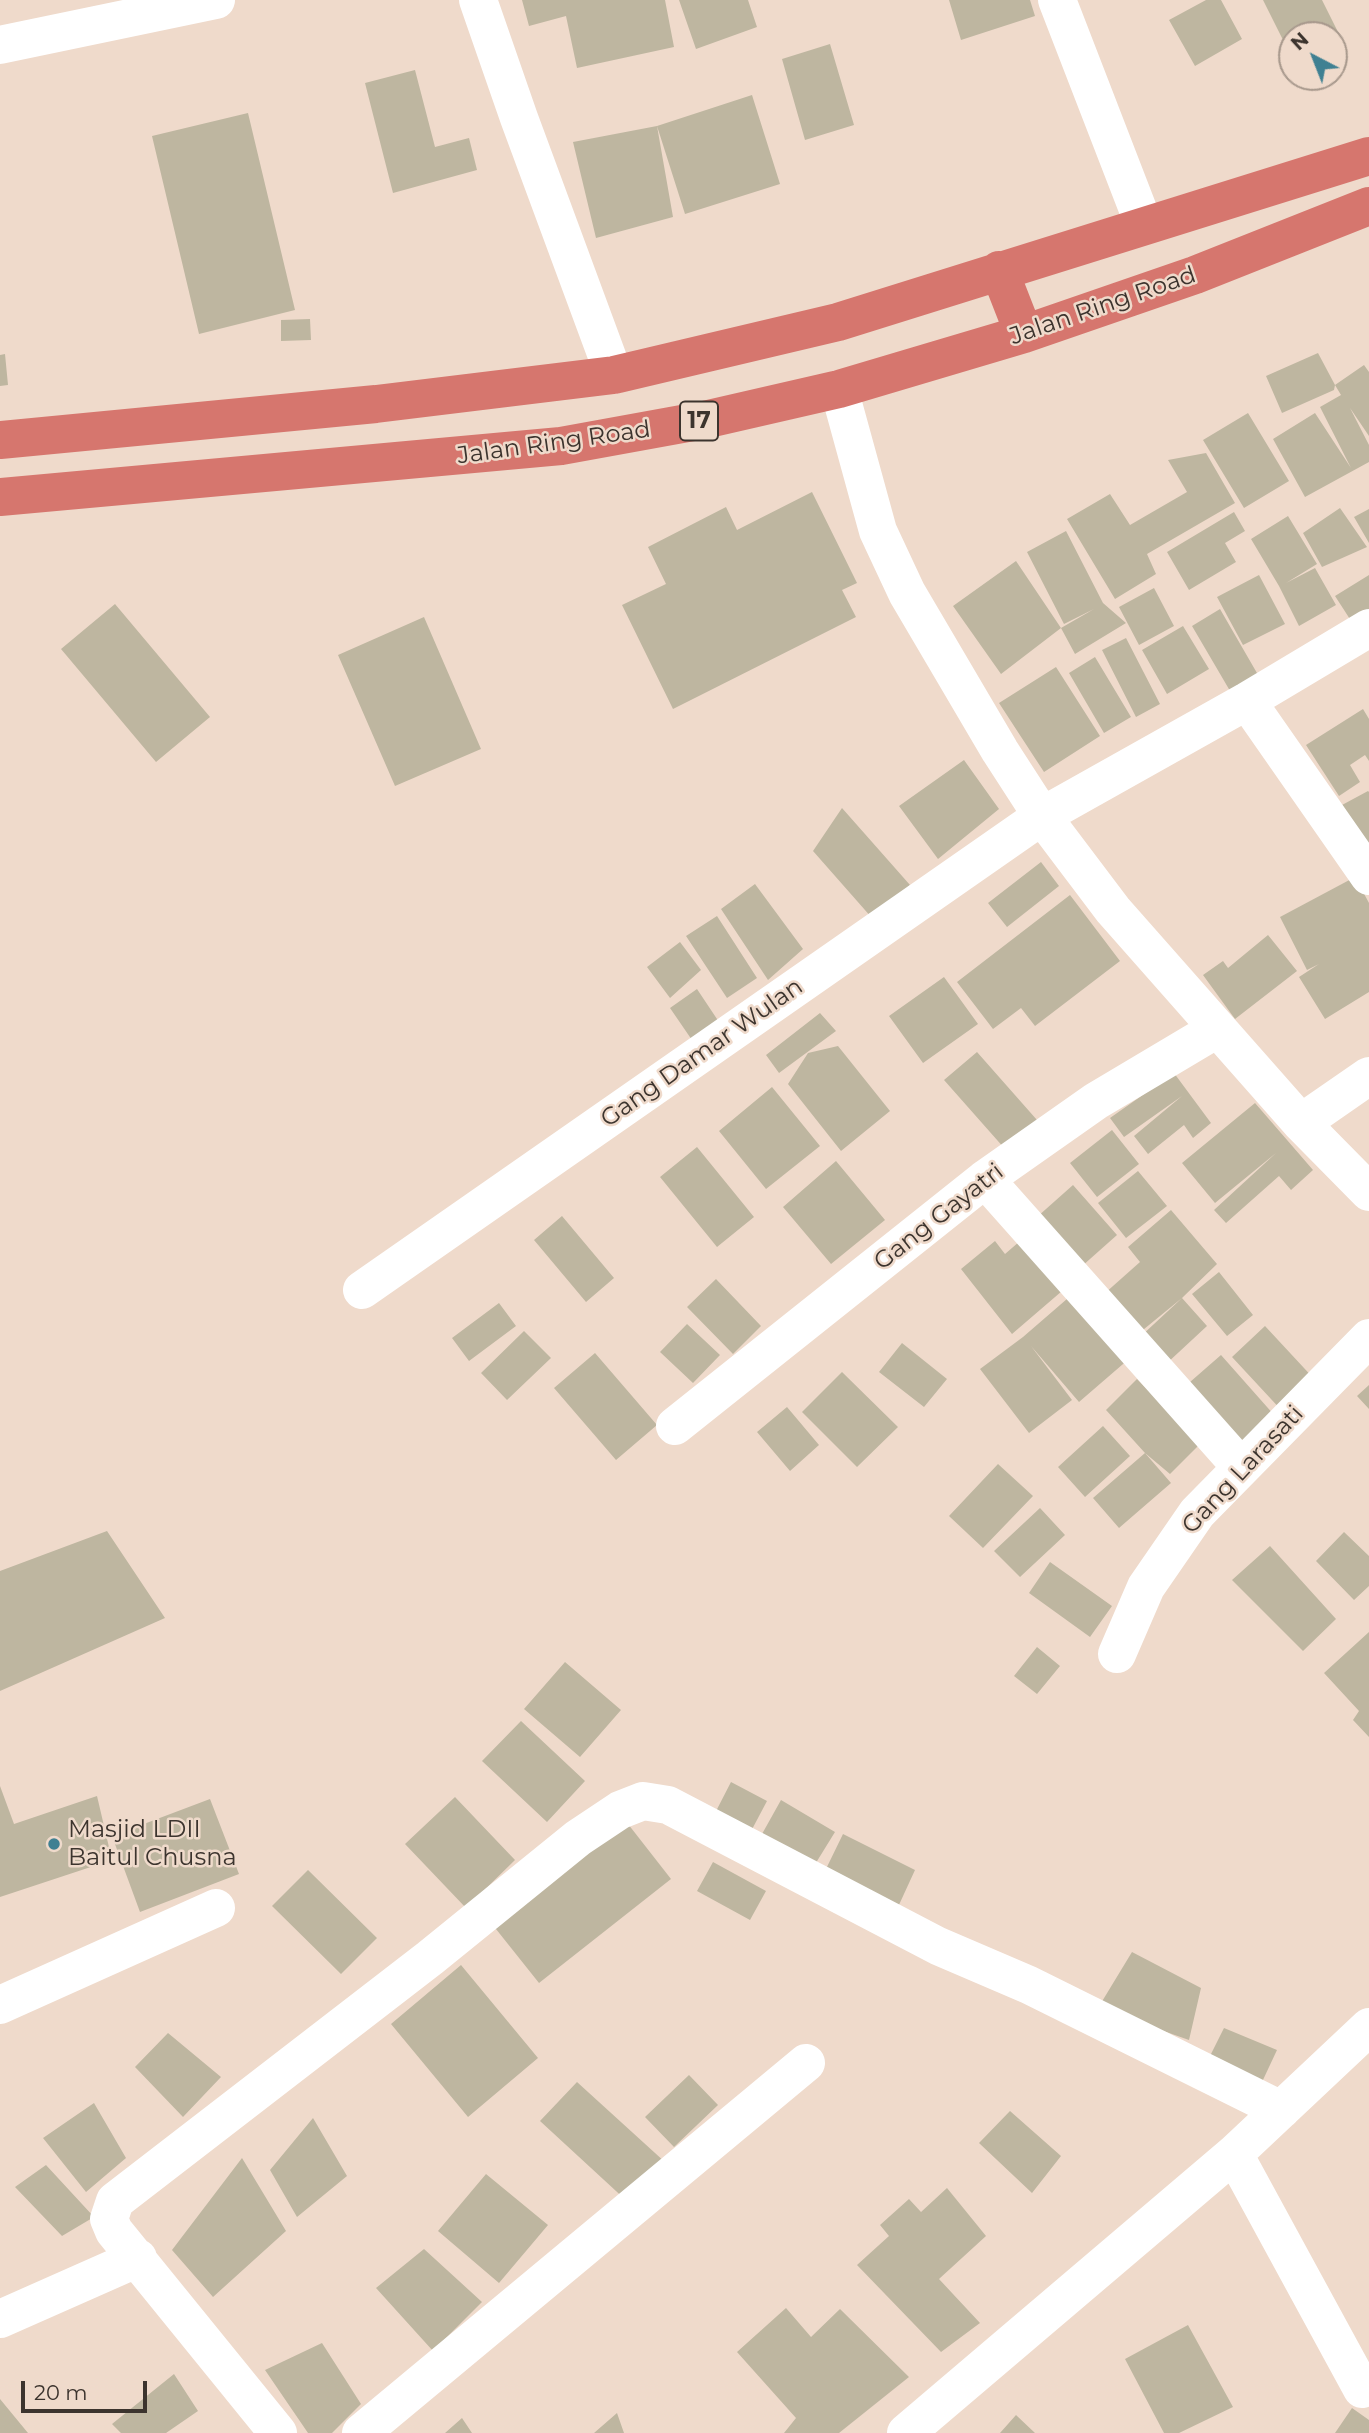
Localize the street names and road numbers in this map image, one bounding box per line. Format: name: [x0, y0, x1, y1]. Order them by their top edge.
street label: Jalan Ring Road: [1006, 261, 1200, 351]
road number: 17: [680, 402, 718, 440]
street label: Jalan Ring Road: [456, 415, 652, 471]
street label: Gang Damar Wulan: [595, 972, 809, 1134]
street label: Gang Gayatri: [869, 1158, 1009, 1276]
street label: Gang Larasati: [1176, 1400, 1310, 1540]

